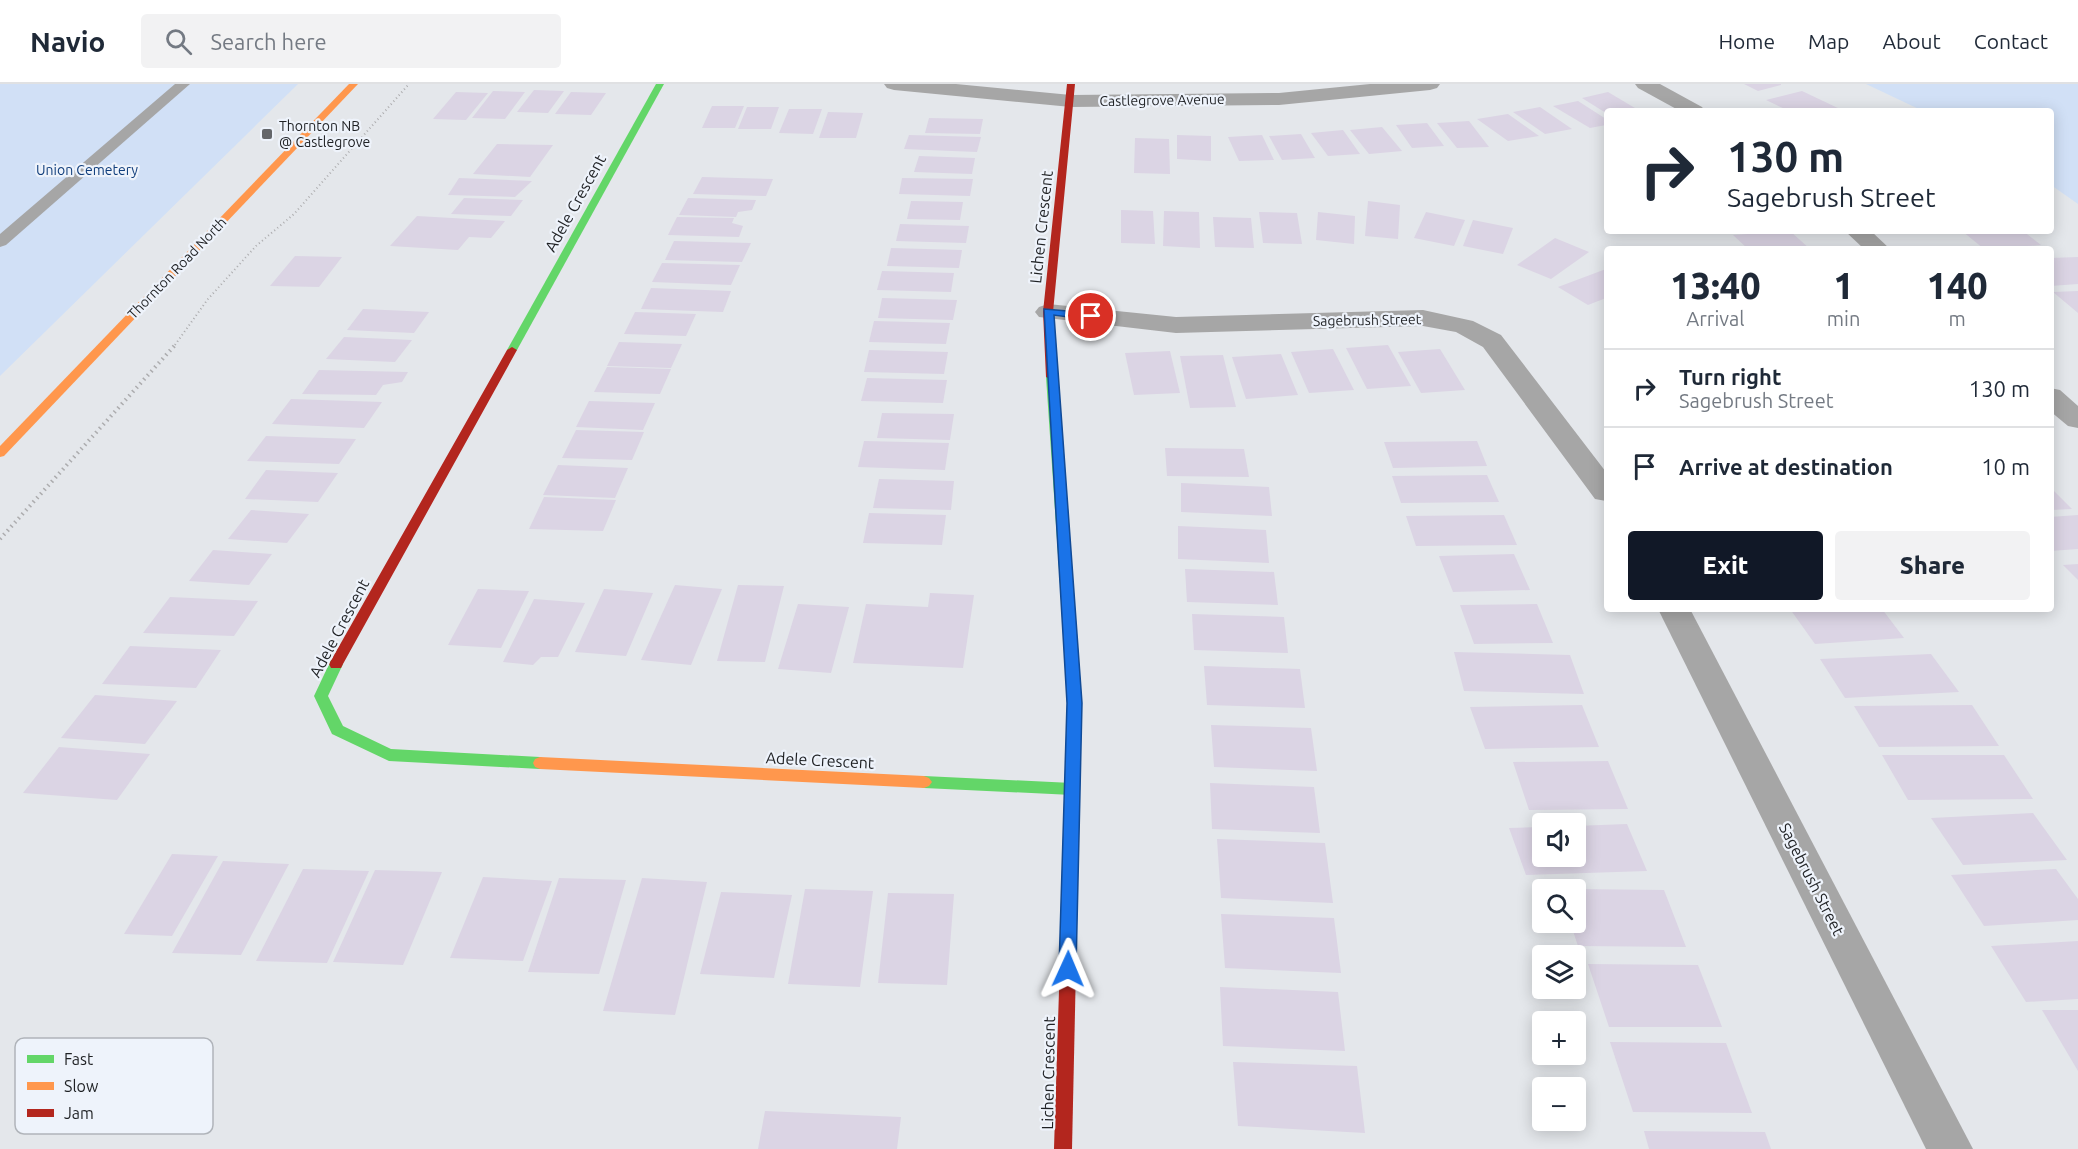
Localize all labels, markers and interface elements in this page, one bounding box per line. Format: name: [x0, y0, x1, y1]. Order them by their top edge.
search box: [141, 14, 561, 68]
icon: search: [162, 25, 195, 58]
text: Navio: [30, 26, 105, 57]
text: Search here: [210, 29, 327, 54]
text: Home: [1718, 29, 1775, 53]
text: Map: [1808, 29, 1849, 53]
text: About: [1882, 29, 1941, 53]
text: Contact: [1974, 29, 2048, 53]
street label: Castlegrove Avenue: [1099, 91, 1225, 109]
place label: Thornton NB @ Castlegrove: [279, 118, 370, 150]
marker: Thornton NB @ Castlegrove: [260, 127, 274, 141]
icon: right: [1628, 132, 1706, 210]
text: 130 m: [1727, 133, 1844, 180]
street label: Adele Crescent: [541, 151, 610, 255]
park label: Union Cemetery: [36, 162, 138, 178]
street label: Lichen Crescent: [1026, 169, 1056, 284]
text: Sagebrush Street: [1727, 182, 1936, 212]
street label: Thornton Road North: [124, 214, 230, 322]
text: 13:40: [1670, 265, 1760, 306]
text: 1: [1833, 265, 1854, 306]
text: 140: [1927, 265, 1988, 306]
pin: [1065, 290, 1116, 341]
icon: arrive: [1074, 299, 1107, 332]
text: Arrival: [1686, 307, 1745, 330]
text: min: [1827, 307, 1860, 330]
text: m: [1949, 307, 1966, 330]
street label: Sagebrush Street: [1313, 311, 1422, 329]
text: Turn right: [1679, 364, 1781, 389]
icon: right: [1628, 372, 1661, 405]
text: 130 m: [1969, 376, 2030, 401]
text: Sagebrush Street: [1679, 389, 1834, 412]
icon: arrive: [1628, 450, 1661, 483]
text: Arrive at destination: [1679, 454, 1893, 479]
text: 10 m: [1981, 454, 2030, 479]
button: Exit: [1628, 531, 1823, 600]
button: Share: [1835, 531, 2030, 600]
street label: Adele Crescent: [306, 575, 373, 680]
street label: Adele Crescent: [765, 748, 875, 772]
map controls: [1532, 813, 1586, 1131]
button: sound: [1532, 813, 1586, 867]
street label: Sagebrush Street: [1776, 820, 1848, 939]
button: search: [1532, 879, 1586, 933]
position arrow: [1036, 937, 1100, 1001]
button: layers: [1532, 945, 1586, 999]
button: +: [1532, 1011, 1586, 1065]
street label: Lichen Crescent: [1038, 1015, 1058, 1130]
legend: [15, 1038, 213, 1134]
text: Fast: [64, 1050, 94, 1068]
text: Slow: [64, 1077, 99, 1095]
button: −: [1532, 1077, 1586, 1131]
text: Jam: [64, 1104, 94, 1122]

